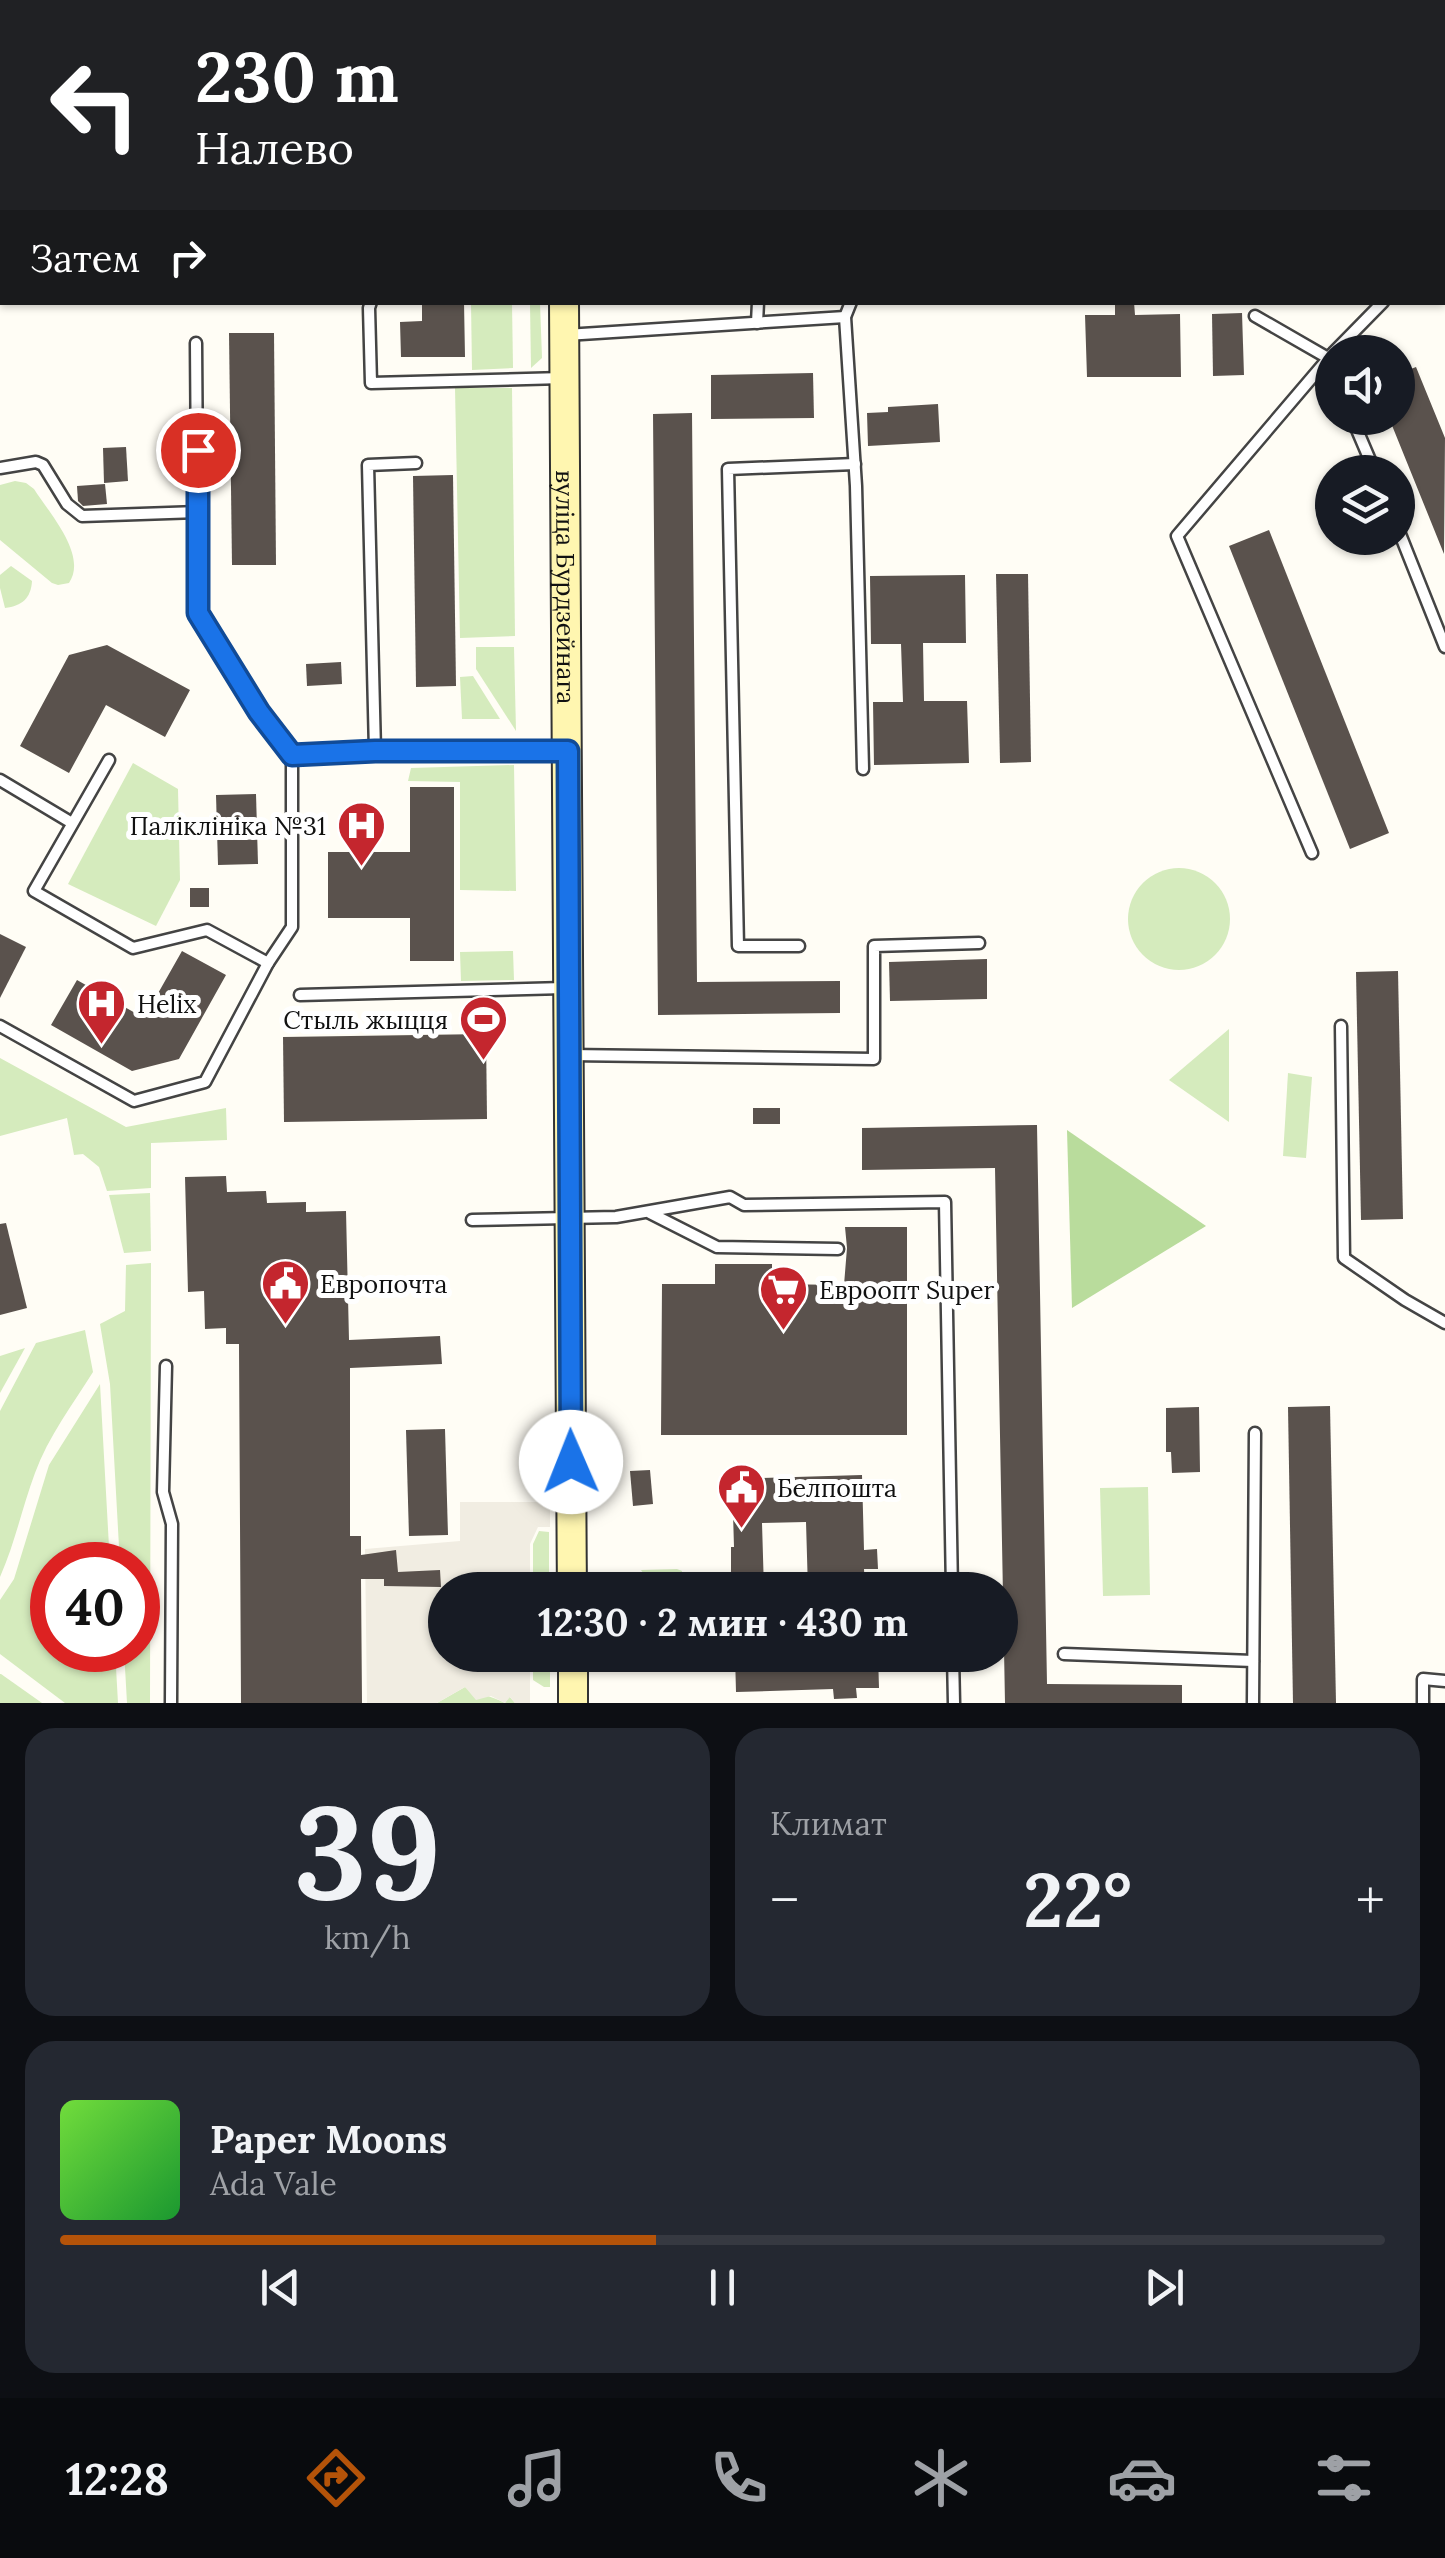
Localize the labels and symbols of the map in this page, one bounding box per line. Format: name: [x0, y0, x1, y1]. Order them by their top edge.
pin: [156, 408, 241, 493]
street label: вуліца Бурдзейнага: [549, 470, 582, 705]
hospital icon: Паліклініка №31: [335, 800, 387, 868]
place label: Паліклініка №31: [130, 810, 326, 842]
hospital icon: Helix: [76, 978, 128, 1046]
place label: Helix: [137, 988, 197, 1020]
sports icon: Стыль жыцця: [457, 994, 509, 1062]
place label: Стыль жыцця: [283, 1004, 448, 1036]
public building icon: Европочта: [259, 1258, 311, 1326]
supermarket icon: Евроопт Super: [758, 1264, 810, 1332]
place label: Европочта: [320, 1268, 447, 1300]
place label: Евроопт Super: [819, 1274, 995, 1306]
position arrow: [519, 1410, 623, 1514]
public building icon: Белпошта: [716, 1462, 768, 1530]
place label: Белпошта: [777, 1472, 897, 1504]
speed limit sign: 40: [30, 1542, 160, 1672]

